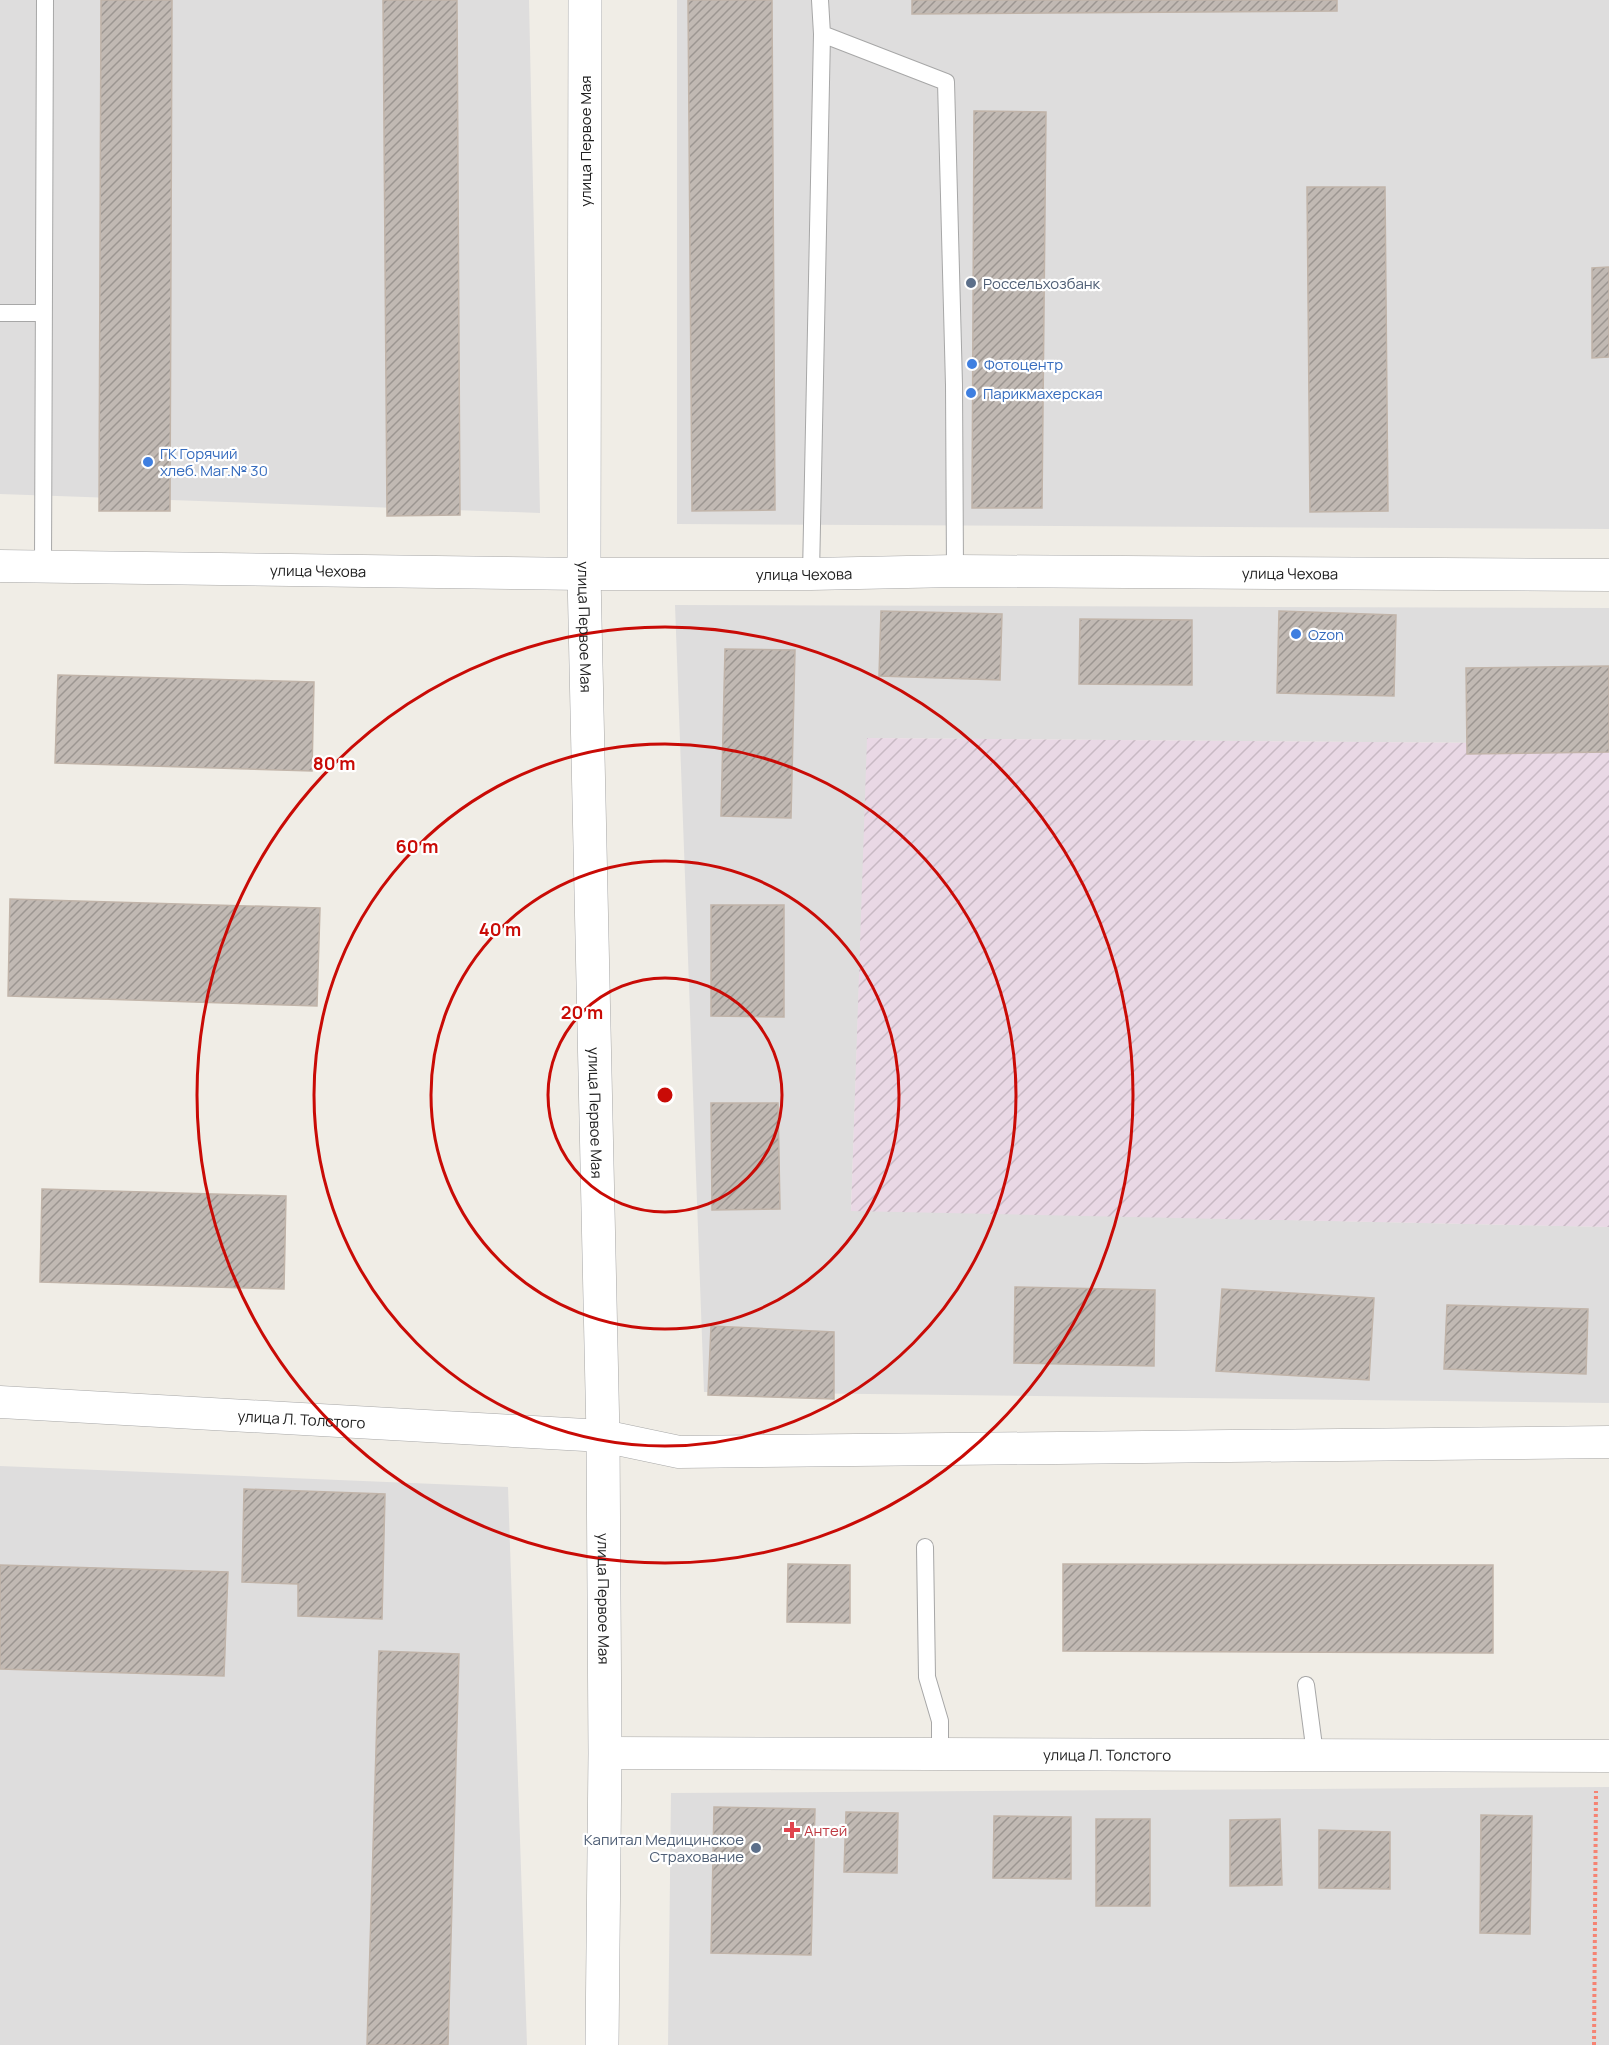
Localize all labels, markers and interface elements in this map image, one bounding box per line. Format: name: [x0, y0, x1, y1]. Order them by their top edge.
street label: улица Первое Мая: [575, 75, 596, 207]
place label: Россельхозбанк: [983, 273, 1101, 294]
marker: Россельхозбанк: [964, 276, 978, 290]
place label: Фотоцентр: [984, 354, 1063, 375]
marker: Фотоцентр: [965, 357, 979, 371]
place label: Парикмахерская: [983, 383, 1103, 404]
marker: Парикмахерская: [964, 386, 978, 400]
place label: ГК Горячий хлеб. Маг.№ 30: [160, 443, 268, 481]
marker: ГК Горячий хлеб. Маг.№ 30: [141, 455, 155, 469]
street label: улица Чехова: [270, 559, 366, 582]
street label: улица Первое Мая: [573, 561, 597, 693]
street label: улица Чехова: [1242, 562, 1338, 584]
street label: улица Чехова: [756, 563, 852, 585]
place label: Ozon: [1308, 624, 1344, 645]
marker: Ozon: [1289, 627, 1303, 641]
text: 80 m: [313, 751, 355, 775]
text: 60 m: [396, 834, 438, 858]
text: 40 m: [479, 917, 521, 941]
text: 20 m: [561, 1000, 603, 1024]
street label: улица Первое Мая: [584, 1047, 608, 1179]
centre of rings: [655, 1085, 675, 1105]
street label: улица Л. Толстого: [237, 1405, 366, 1433]
street label: улица Первое Мая: [593, 1533, 615, 1665]
street label: улица Л. Толстого: [1043, 1744, 1171, 1765]
place label: Антей: [804, 1820, 847, 1841]
marker: Антей: [785, 1823, 799, 1837]
place label: Капитал Медицинское Страхование: [584, 1829, 744, 1867]
marker: Капитал Медицинское Страхование: [749, 1841, 763, 1855]

